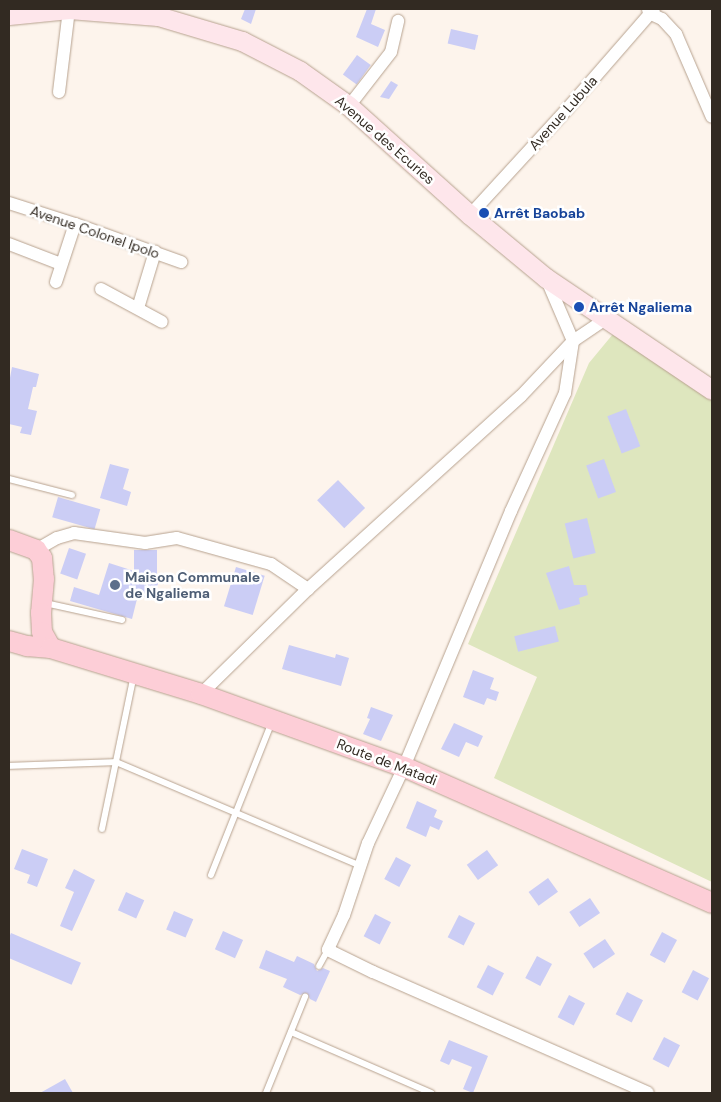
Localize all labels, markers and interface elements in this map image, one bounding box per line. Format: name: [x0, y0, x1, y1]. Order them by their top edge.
street label: Avenue Lubula: [525, 72, 601, 154]
street label: Avenue des Ecuries: [332, 92, 438, 188]
street label: Avenue Colonel Ipolo: [28, 202, 162, 262]
place label: Arrêt Baobab: [494, 205, 585, 221]
marker: Arrêt Baobab: [478, 207, 490, 219]
place label: Arrêt Ngaliema: [589, 299, 692, 315]
marker: Arrêt Ngaliema: [573, 301, 585, 313]
place label: Maison Communale de Ngaliema: [125, 569, 260, 602]
marker: Maison Communale de Ngaliema: [109, 579, 121, 591]
street label: Route de Matadi: [334, 735, 440, 789]

